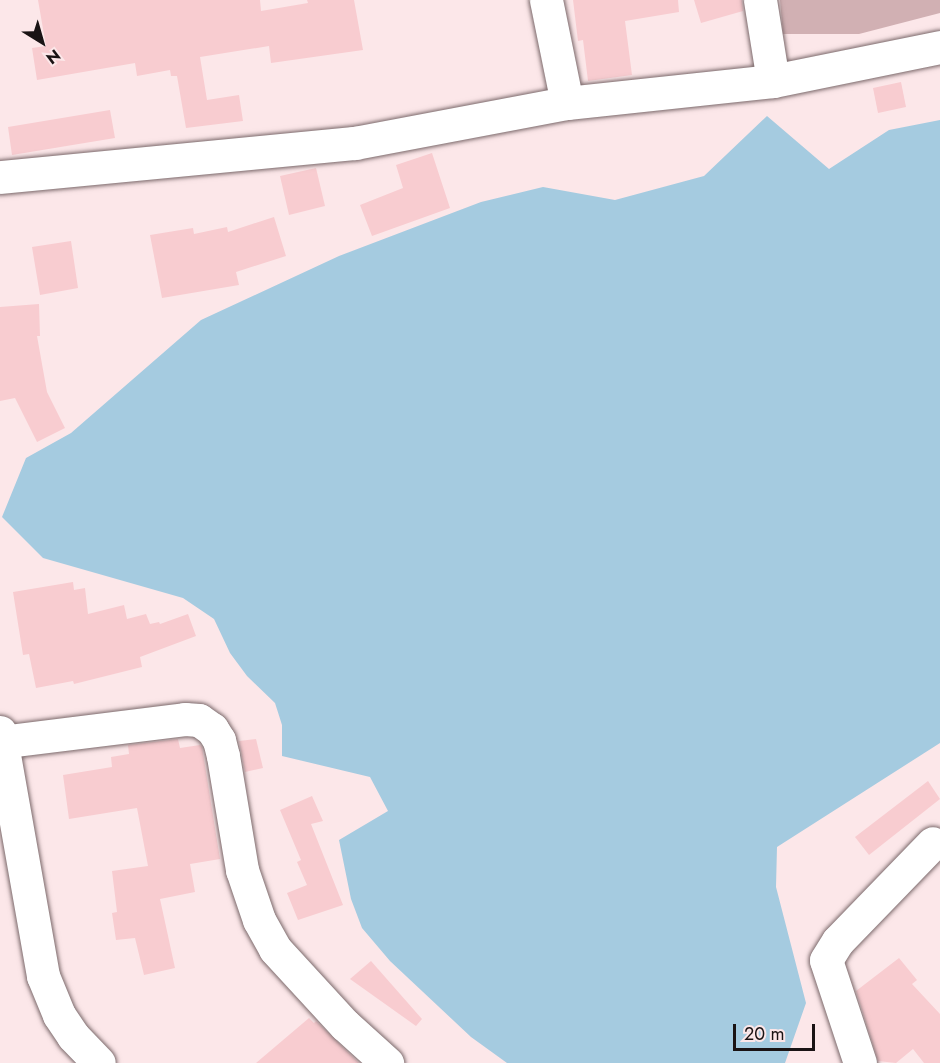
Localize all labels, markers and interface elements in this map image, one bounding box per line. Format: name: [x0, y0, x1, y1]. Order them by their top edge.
north arrow: [12, 12, 72, 72]
text: N: [41, 44, 65, 70]
scale bar: [736, 1012, 818, 1050]
text: 20 m: [744, 1021, 784, 1047]

